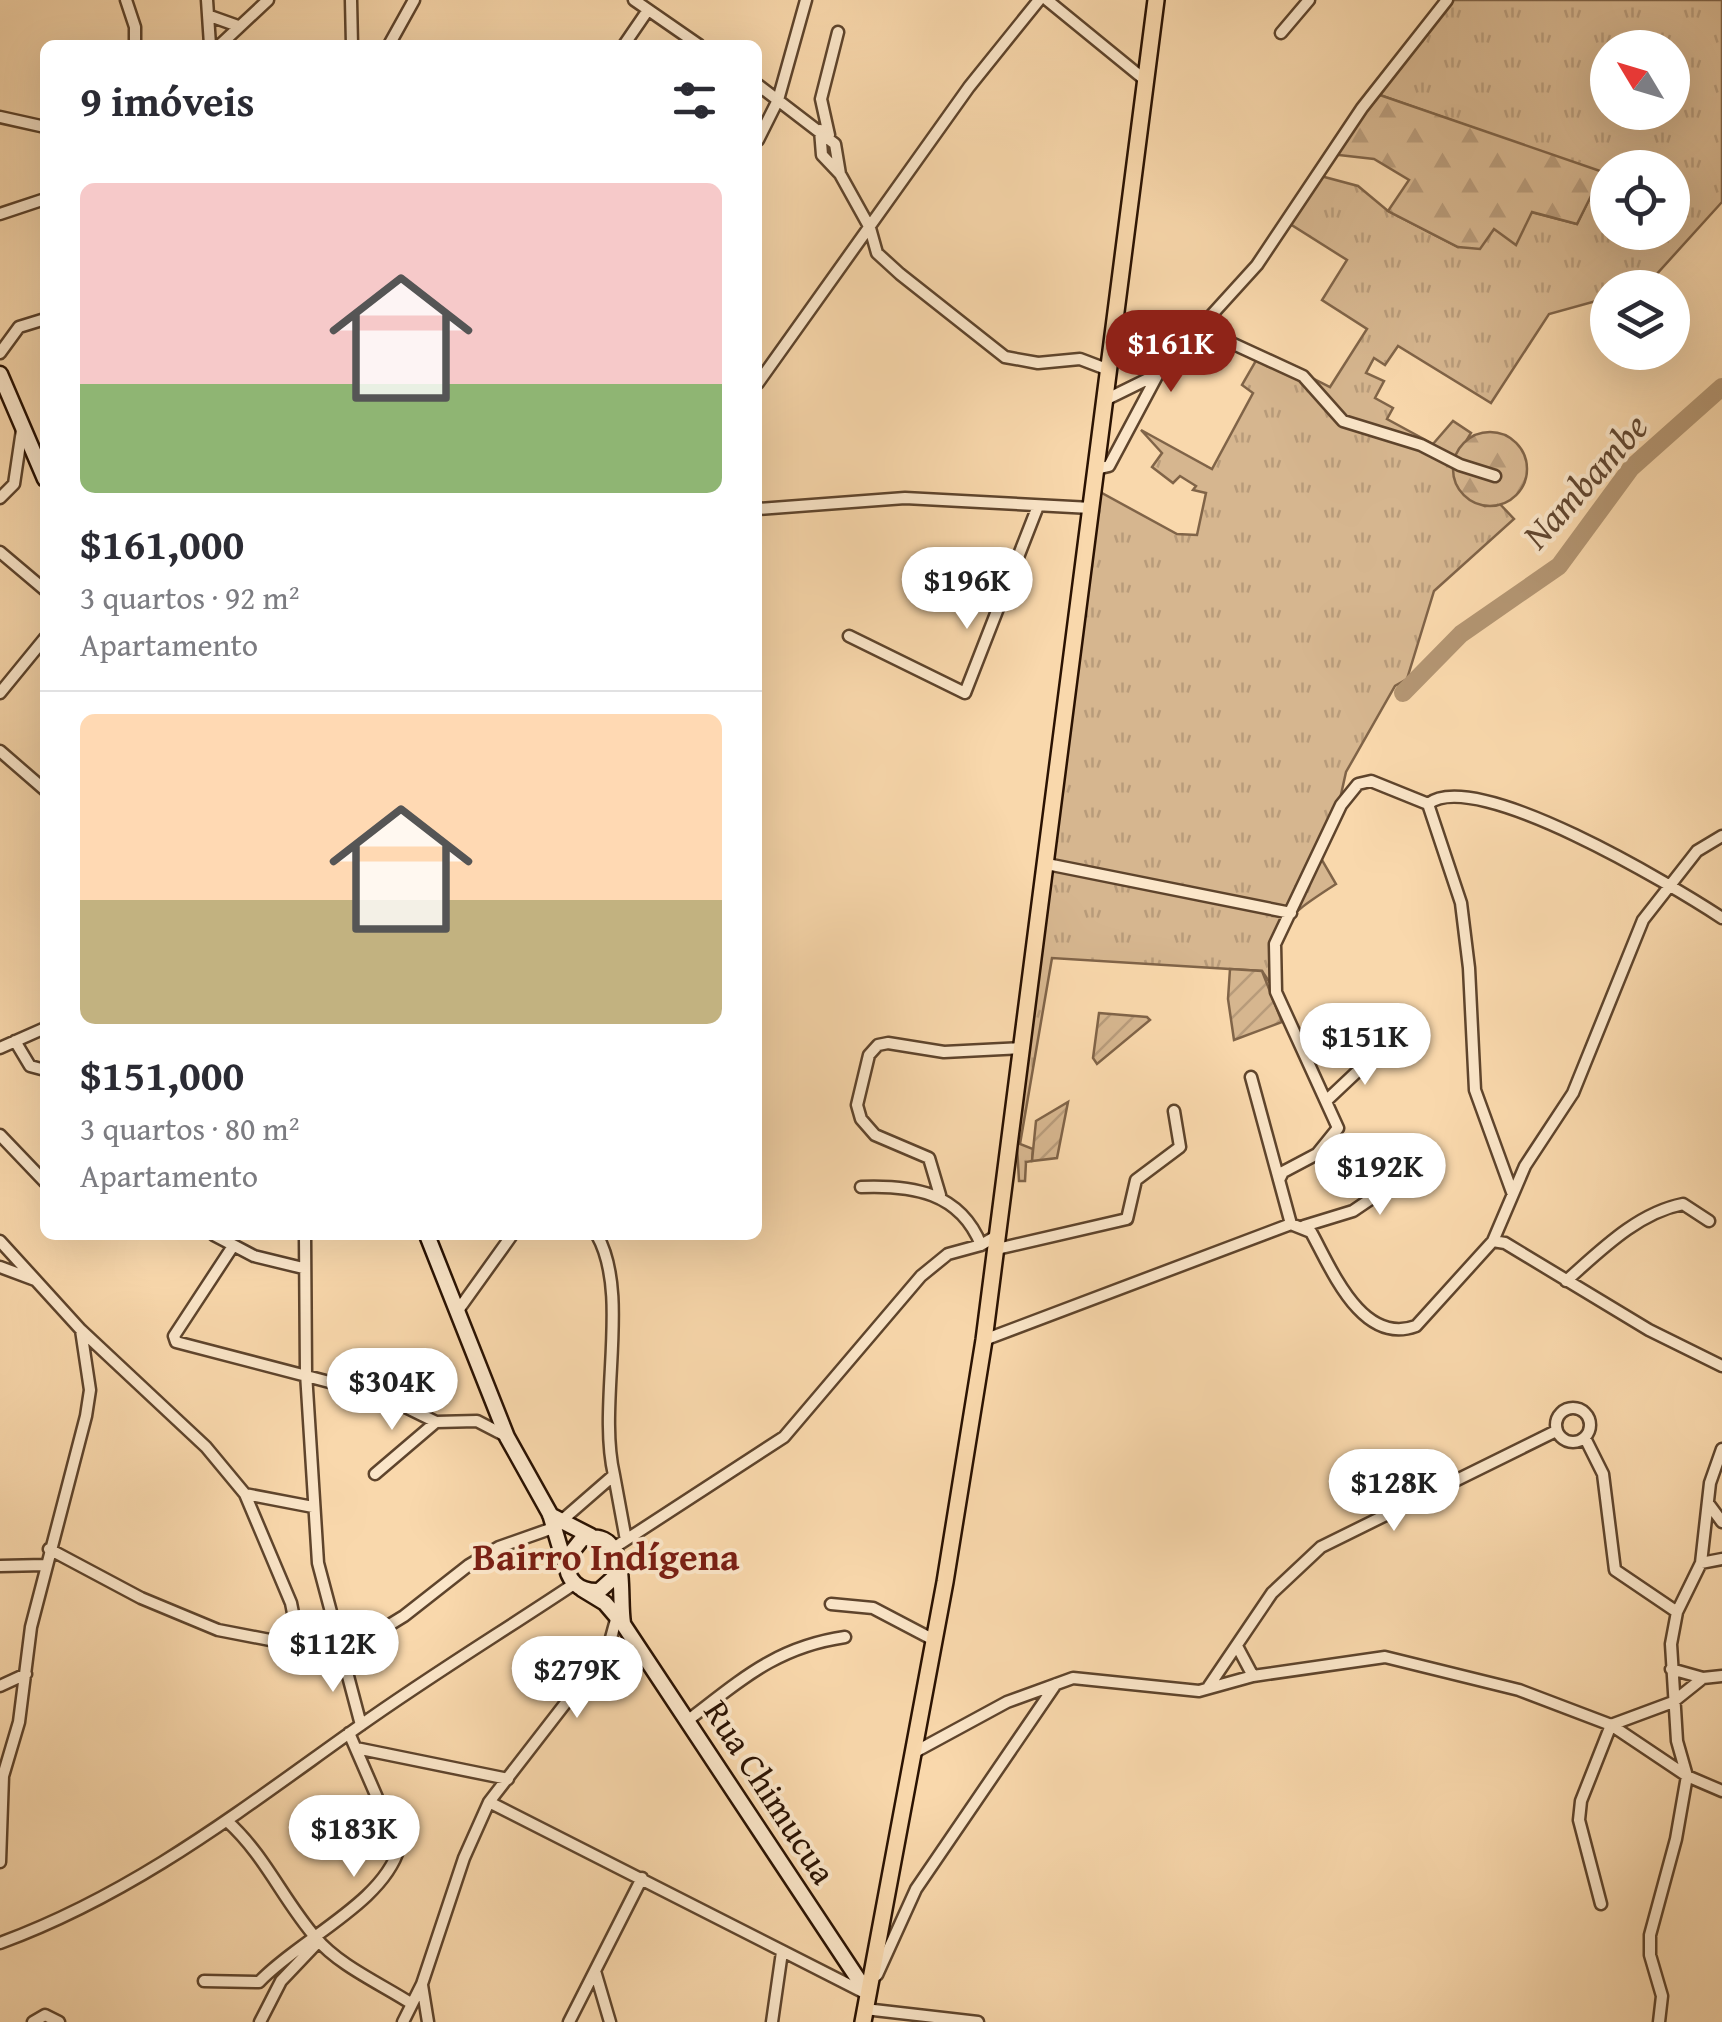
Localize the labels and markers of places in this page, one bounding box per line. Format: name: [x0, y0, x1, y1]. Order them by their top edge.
pin: $161K: [1101, 310, 1241, 395]
pin: $196K: [897, 547, 1037, 632]
pin: $151K: [1295, 1003, 1435, 1088]
pin: $192K: [1310, 1133, 1450, 1218]
pin: $304K: [322, 1348, 462, 1433]
pin: $128K: [1324, 1449, 1464, 1534]
pin: $112K: [263, 1610, 403, 1695]
pin: $279K: [507, 1636, 647, 1721]
pin: $183K: [284, 1795, 424, 1880]

